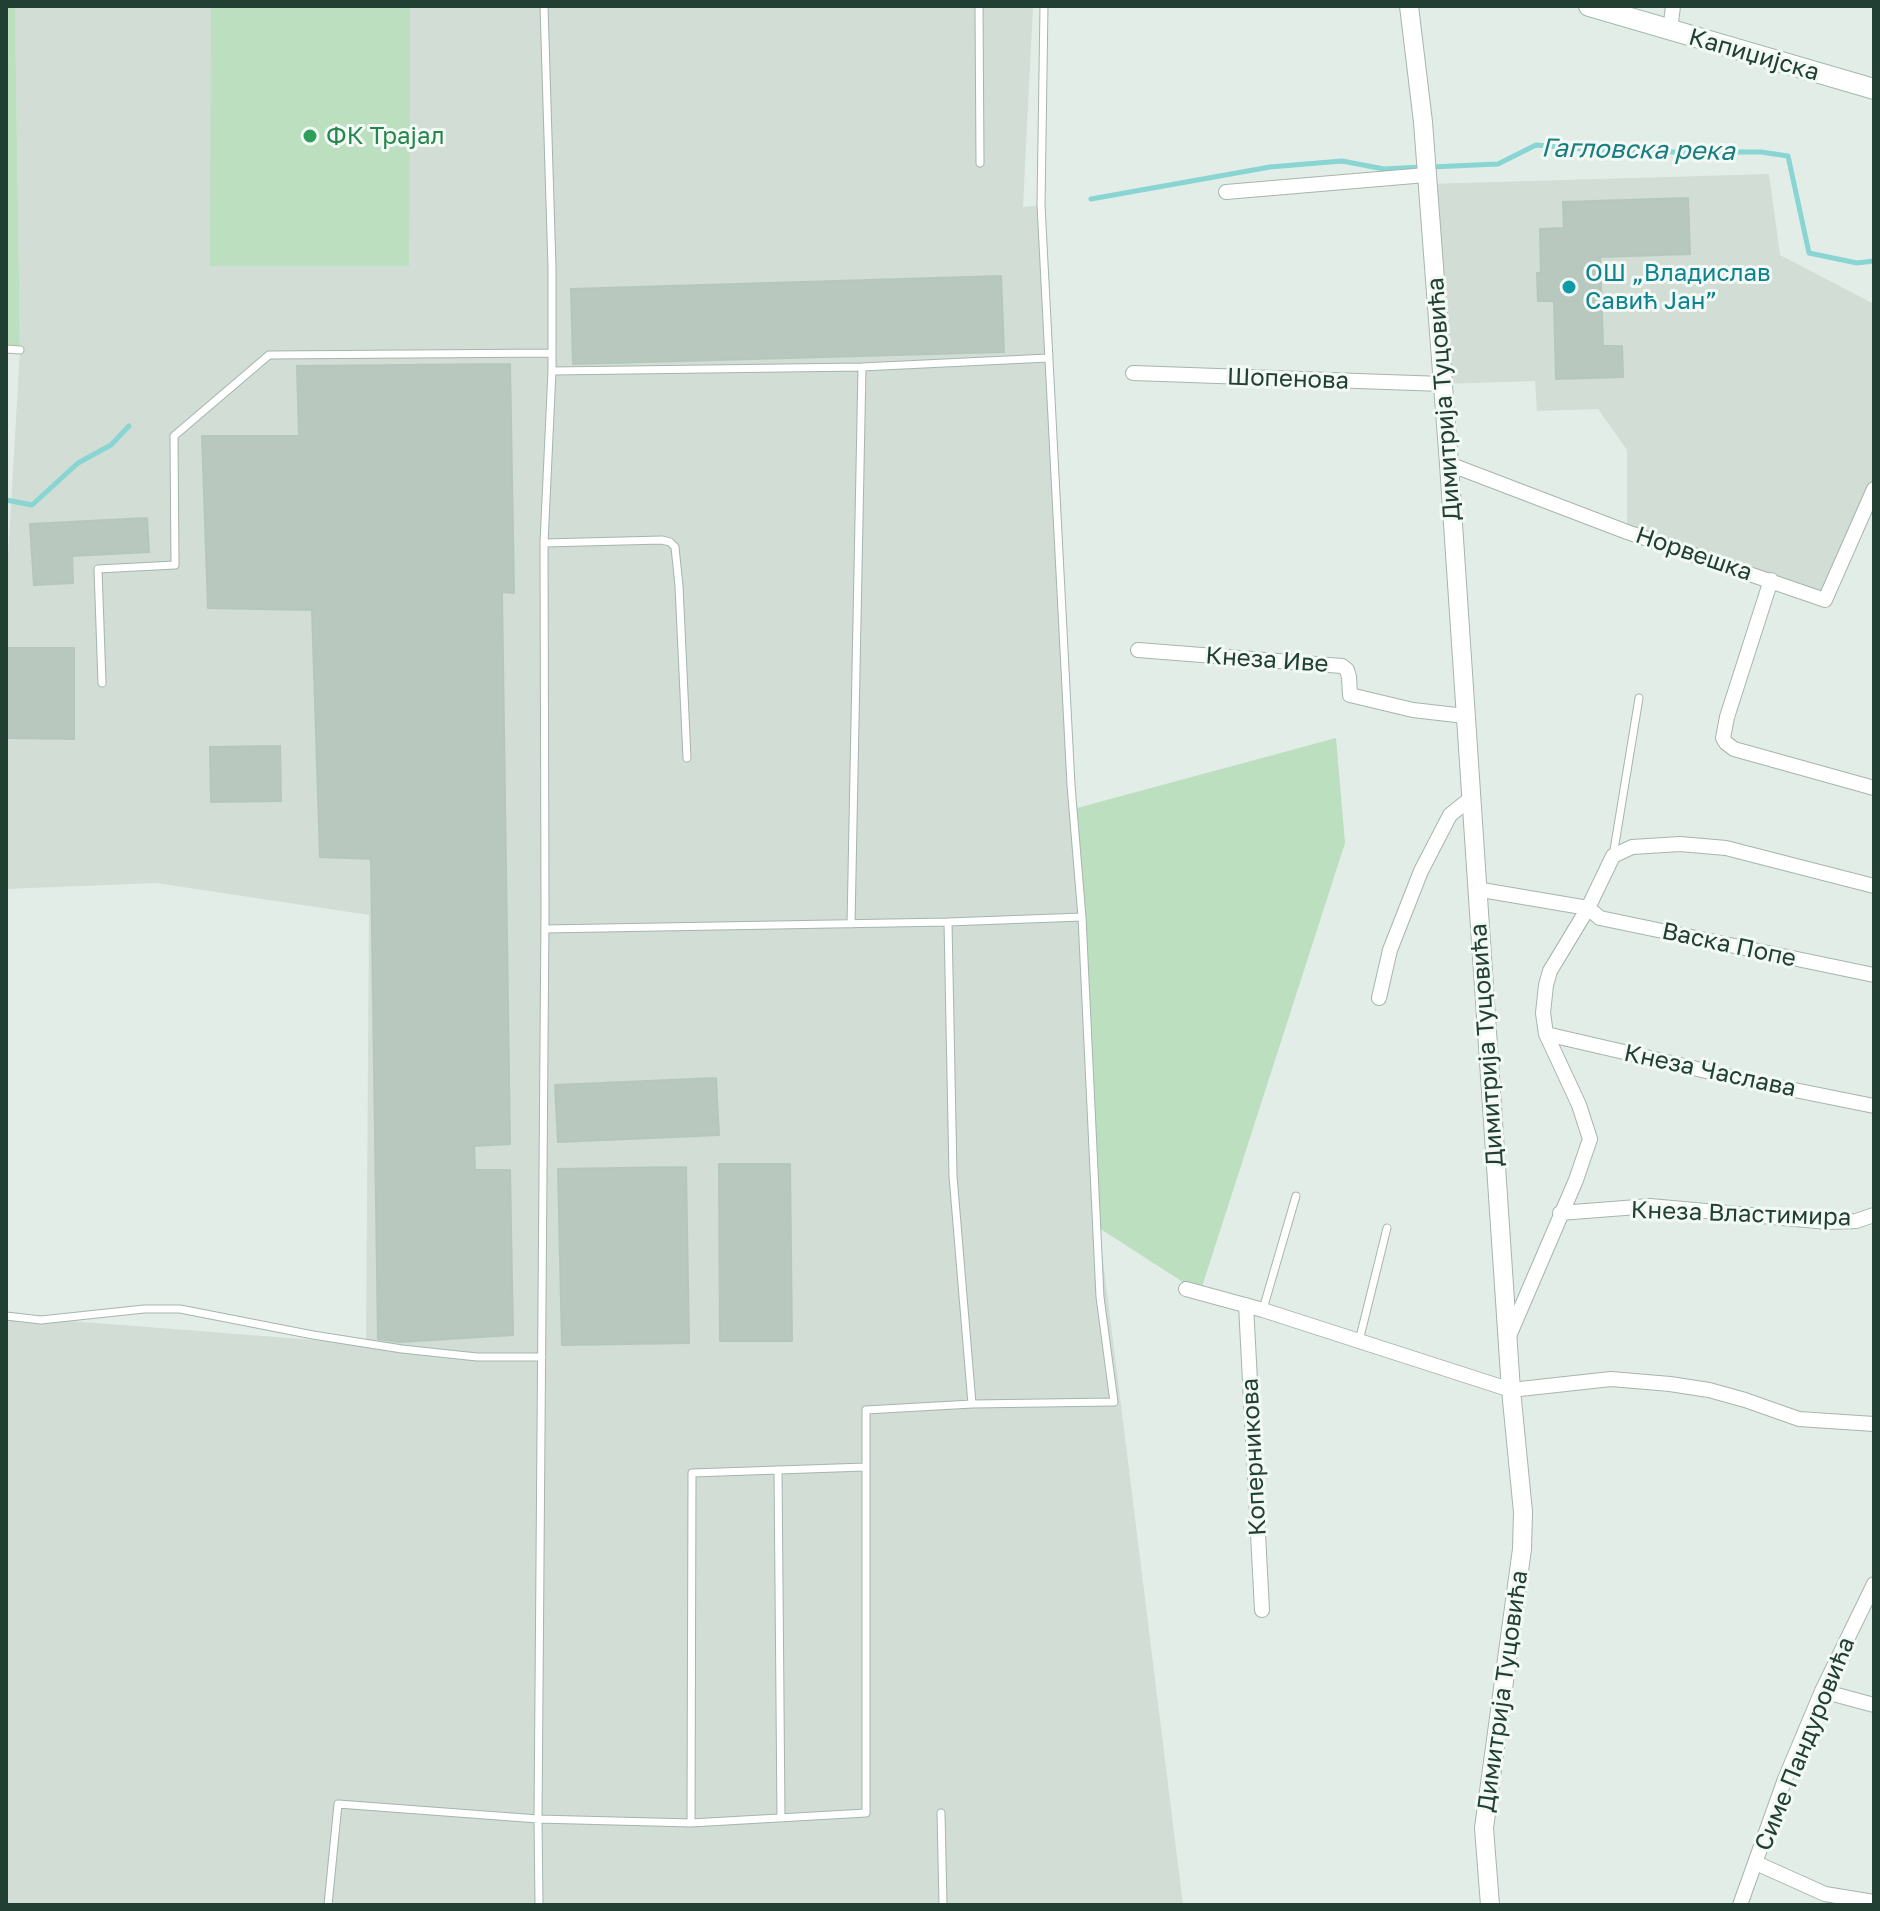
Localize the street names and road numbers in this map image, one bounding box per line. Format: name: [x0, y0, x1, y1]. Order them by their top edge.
street label: Капиџијска: [1685, 23, 1823, 87]
street label: Димитрија Туцовића: [1421, 277, 1467, 521]
street label: Шопенова: [1226, 362, 1350, 396]
street label: Норвешка: [1632, 521, 1756, 587]
street label: Кнеза Иве: [1205, 641, 1329, 679]
street label: Васка Попе: [1659, 917, 1799, 973]
street label: Димитрија Туцовића: [1464, 923, 1510, 1167]
street label: Кнеза Часлава: [1621, 1039, 1799, 1103]
street label: Кнеза Властимира: [1630, 1196, 1852, 1232]
street label: Коперникова: [1235, 1377, 1273, 1537]
street label: Димитрија Туцовића: [1472, 1568, 1534, 1814]
street label: Симе Пандуровића: [1749, 1633, 1861, 1855]

